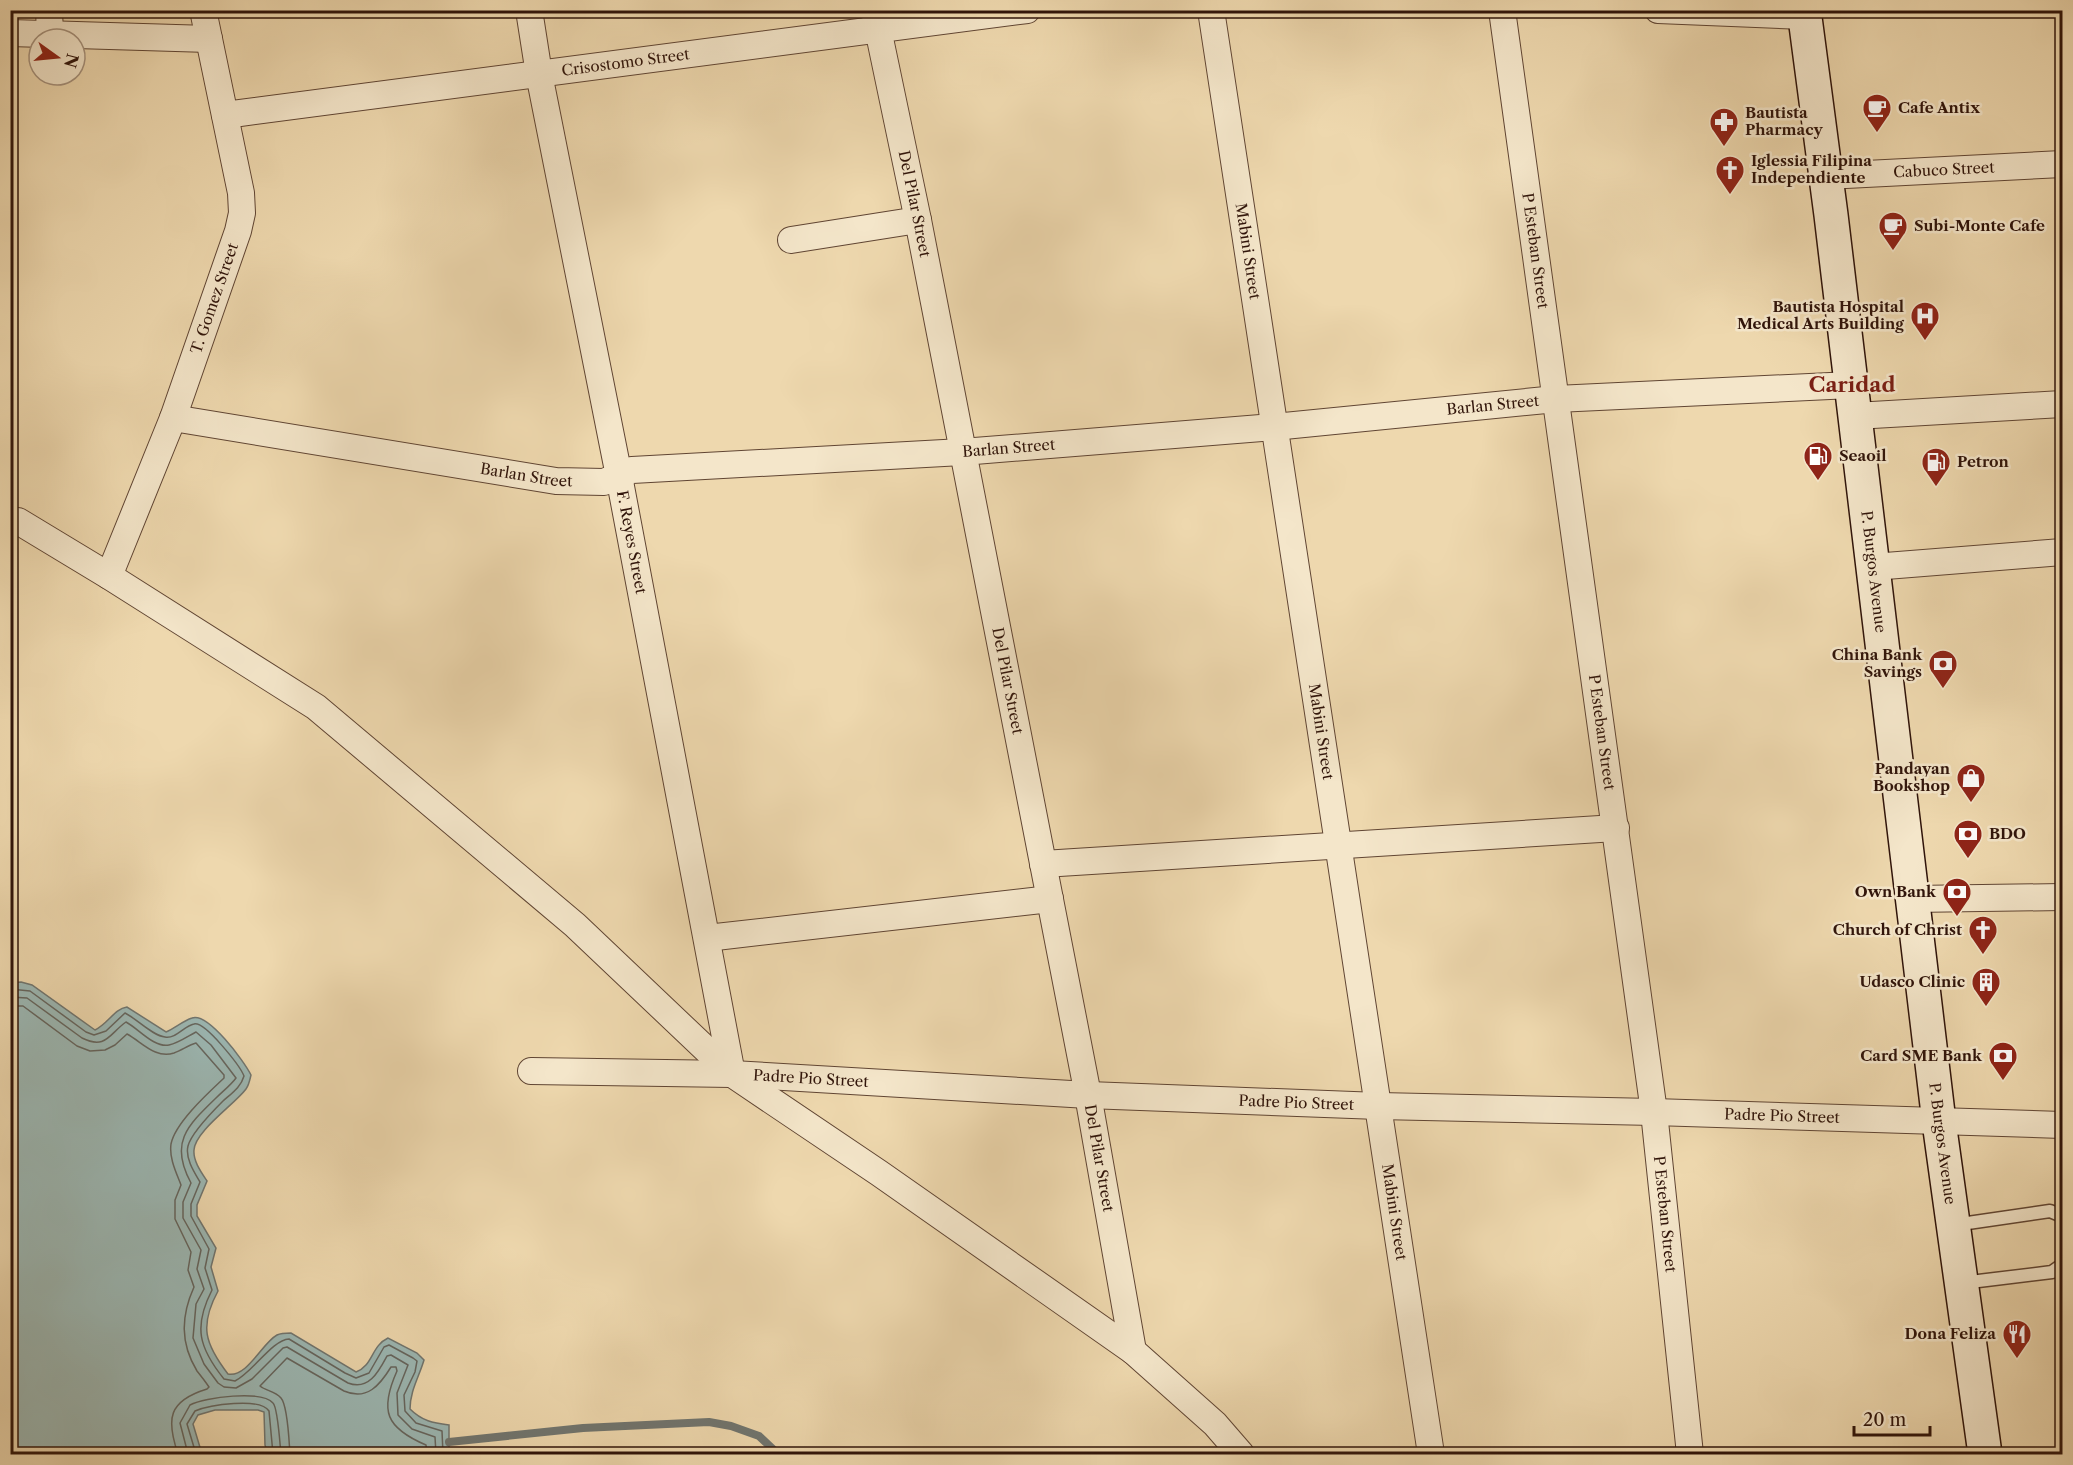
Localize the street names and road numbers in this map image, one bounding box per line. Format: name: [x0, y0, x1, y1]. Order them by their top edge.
street label: Crisostomo Street: [560, 44, 691, 80]
street label: Del Pilar Street: [895, 149, 935, 259]
street label: Cabuco Street: [1893, 157, 1996, 182]
street label: P Esteban Street: [1518, 191, 1553, 311]
street label: Mabini Street: [1232, 202, 1265, 301]
street label: T. Gomez Street: [186, 240, 242, 356]
street label: Barlan Street: [1446, 391, 1541, 419]
street label: Barlan Street: [962, 435, 1057, 461]
street label: Barlan Street: [479, 459, 573, 490]
street label: F. Reyes Street: [613, 489, 651, 596]
street label: P. Burgos Avenue: [1857, 509, 1891, 634]
street label: Del Pilar Street: [988, 626, 1028, 736]
street label: P Esteban Street: [1585, 673, 1620, 792]
street label: Mabini Street: [1305, 682, 1338, 782]
street label: Padre Pio Street: [753, 1065, 870, 1091]
street label: P. Burgos Avenue: [1925, 1081, 1960, 1206]
street label: Padre Pio Street: [1238, 1091, 1355, 1114]
street label: Del Pilar Street: [1081, 1103, 1118, 1214]
street label: Padre Pio Street: [1724, 1104, 1841, 1127]
street label: P Esteban Street: [1650, 1155, 1681, 1274]
street label: Mabini Street: [1378, 1163, 1411, 1262]

